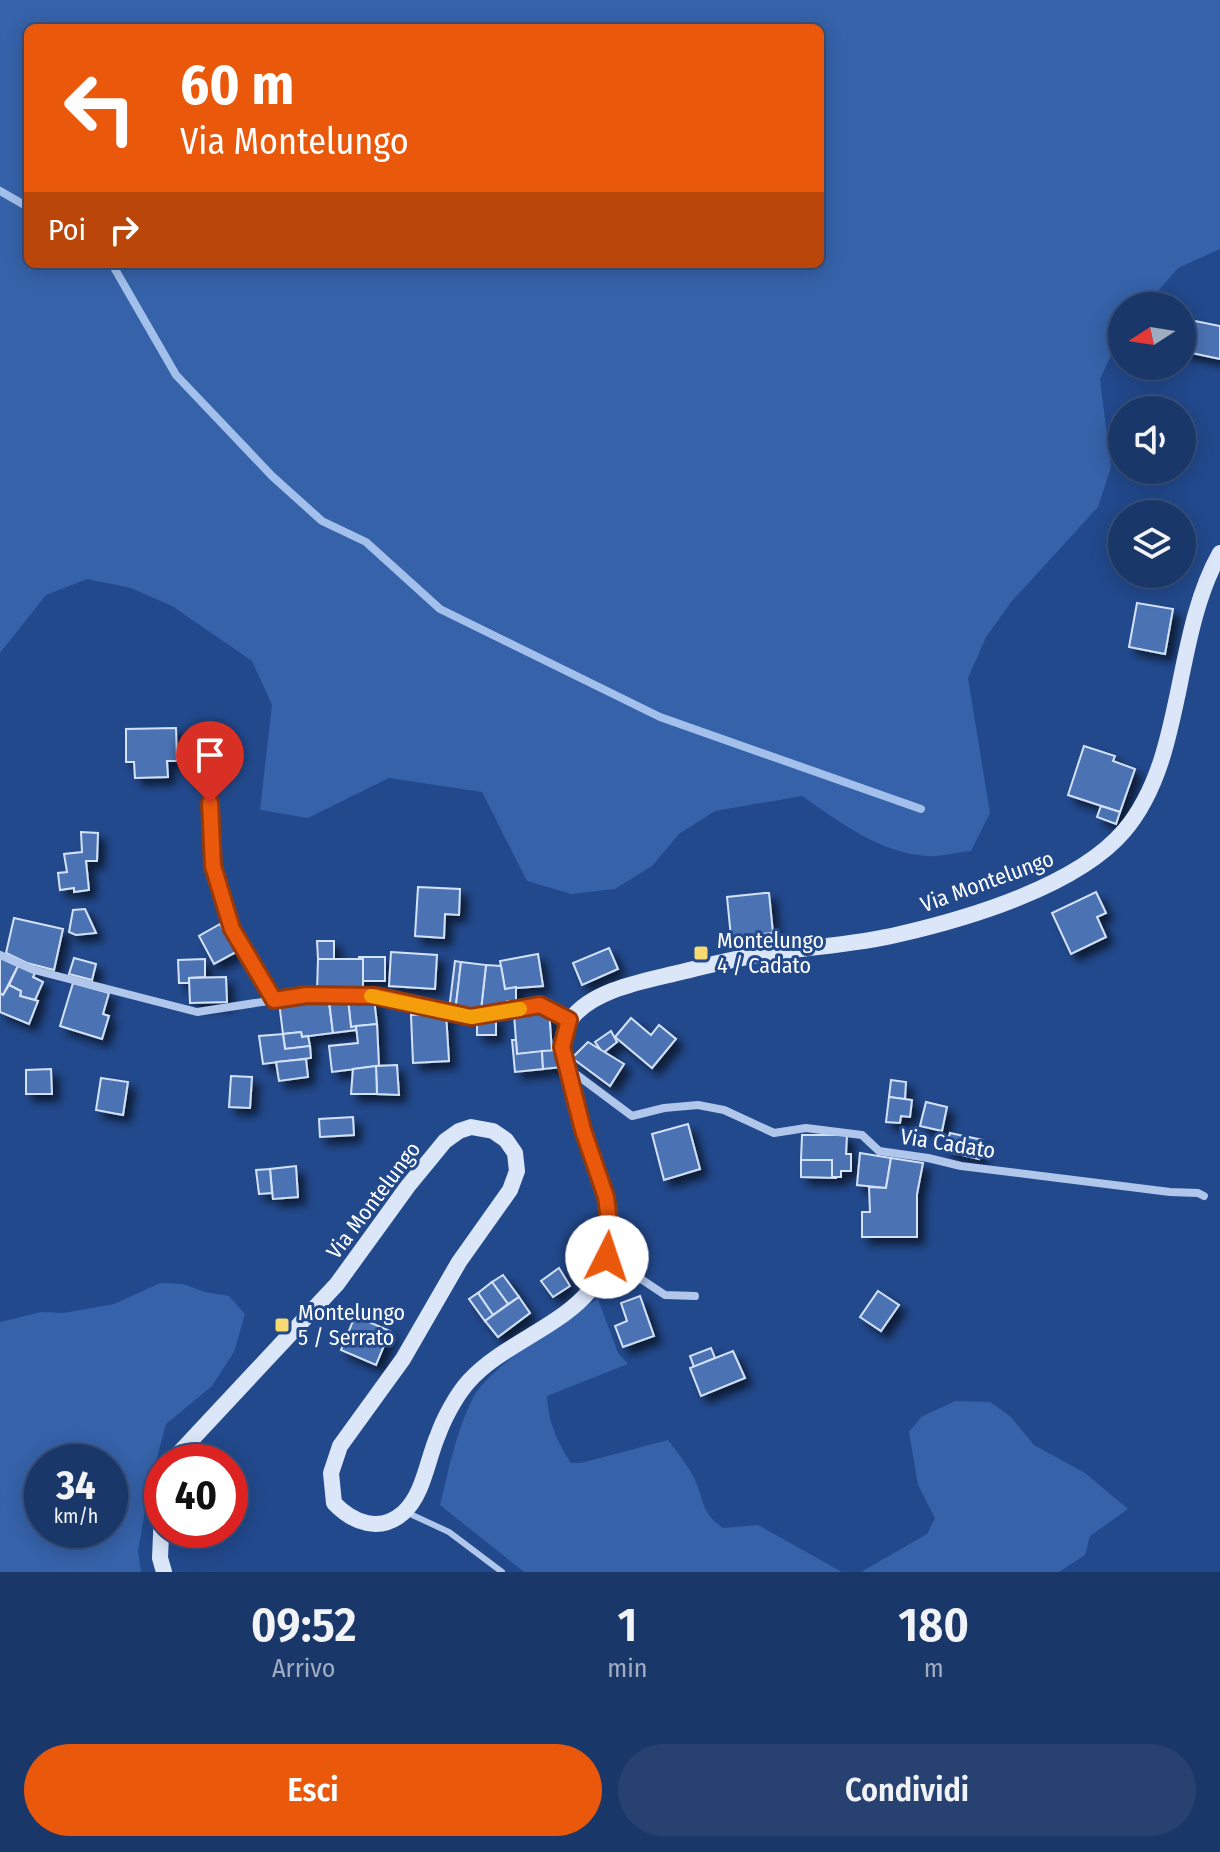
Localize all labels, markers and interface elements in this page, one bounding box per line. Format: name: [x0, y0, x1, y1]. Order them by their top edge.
text: 60 m: [180, 52, 294, 119]
icon: left: [48, 56, 152, 160]
text: Via Montelungo: [180, 120, 409, 164]
icon: right: [102, 208, 146, 252]
text: Poi: [48, 212, 86, 248]
north arrow: [1108, 292, 1196, 380]
map controls: [1108, 292, 1196, 588]
button: sound: [1108, 396, 1196, 484]
button: layers: [1108, 500, 1196, 588]
pin: [176, 721, 244, 803]
icon: arrive: [188, 733, 232, 777]
street label: Via Montelungo: [917, 845, 1057, 918]
place label: Montelungo 4 / Cadato: [717, 927, 824, 979]
marker: Montelungo 4 / Cadato: [692, 944, 710, 962]
street label: Via Cadato: [899, 1123, 997, 1164]
street label: Via Montelungo: [321, 1136, 426, 1264]
position arrow: [565, 1215, 649, 1299]
place label: Montelungo 5 / Serrato: [298, 1299, 405, 1351]
marker: Montelungo 5 / Serrato: [273, 1316, 291, 1334]
speed limit sign: 40: [144, 1444, 248, 1548]
text: 34: [56, 1462, 96, 1510]
text: km/h: [54, 1504, 98, 1528]
text: 09:52: [251, 1596, 357, 1654]
text: 1: [617, 1596, 637, 1654]
text: 180: [898, 1596, 969, 1654]
text: Arrivo: [272, 1653, 335, 1684]
text: min: [607, 1653, 648, 1684]
text: m: [924, 1653, 944, 1684]
button: Esci: [24, 1744, 602, 1836]
button: Condividi: [618, 1744, 1196, 1836]

